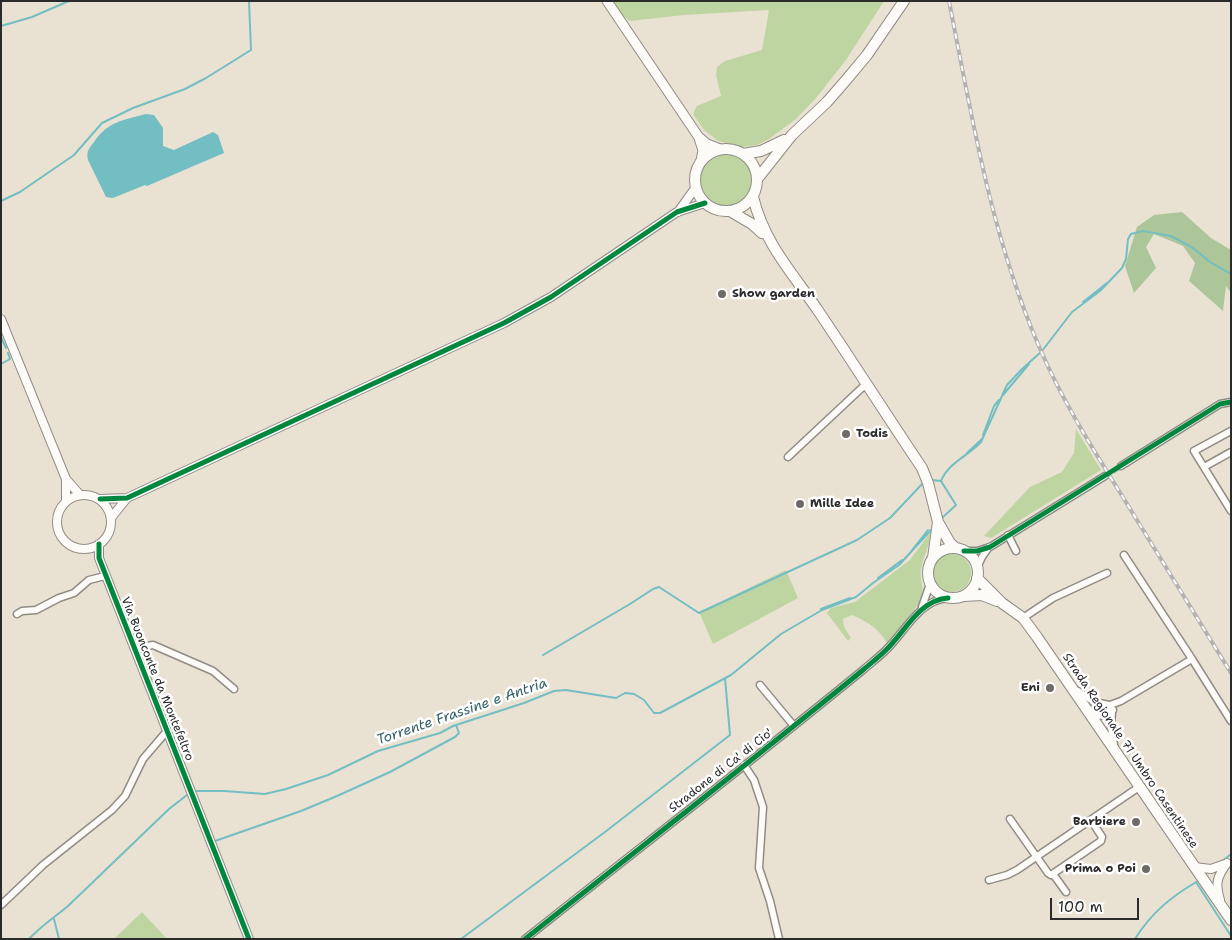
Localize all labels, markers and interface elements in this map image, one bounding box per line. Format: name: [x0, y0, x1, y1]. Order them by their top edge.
place label: Show garden: [732, 287, 815, 301]
marker: Show garden: [716, 288, 728, 300]
place label: Todis: [856, 427, 888, 441]
marker: Todis: [840, 428, 852, 440]
place label: Mille Idee: [810, 497, 874, 511]
marker: Mille Idee: [794, 498, 806, 510]
street label: Via Buonconte da Montefeltro: [117, 595, 197, 763]
street label: Strada Regionale 71 Umbro Casentinese: [1059, 651, 1201, 851]
water label: Torrente Frassine e Antria: [375, 675, 549, 749]
place label: Eni: [1021, 681, 1040, 695]
marker: Eni: [1044, 682, 1056, 694]
street label: Stradone di Ca' di Cio': [666, 726, 776, 816]
place label: Barbiere: [1073, 815, 1126, 829]
marker: Barbiere: [1130, 816, 1142, 828]
place label: Prima o Poi: [1065, 862, 1136, 876]
marker: Prima o Poi: [1140, 863, 1152, 875]
scale bar: [1052, 888, 1141, 920]
text: 100 m: [1058, 897, 1103, 917]

